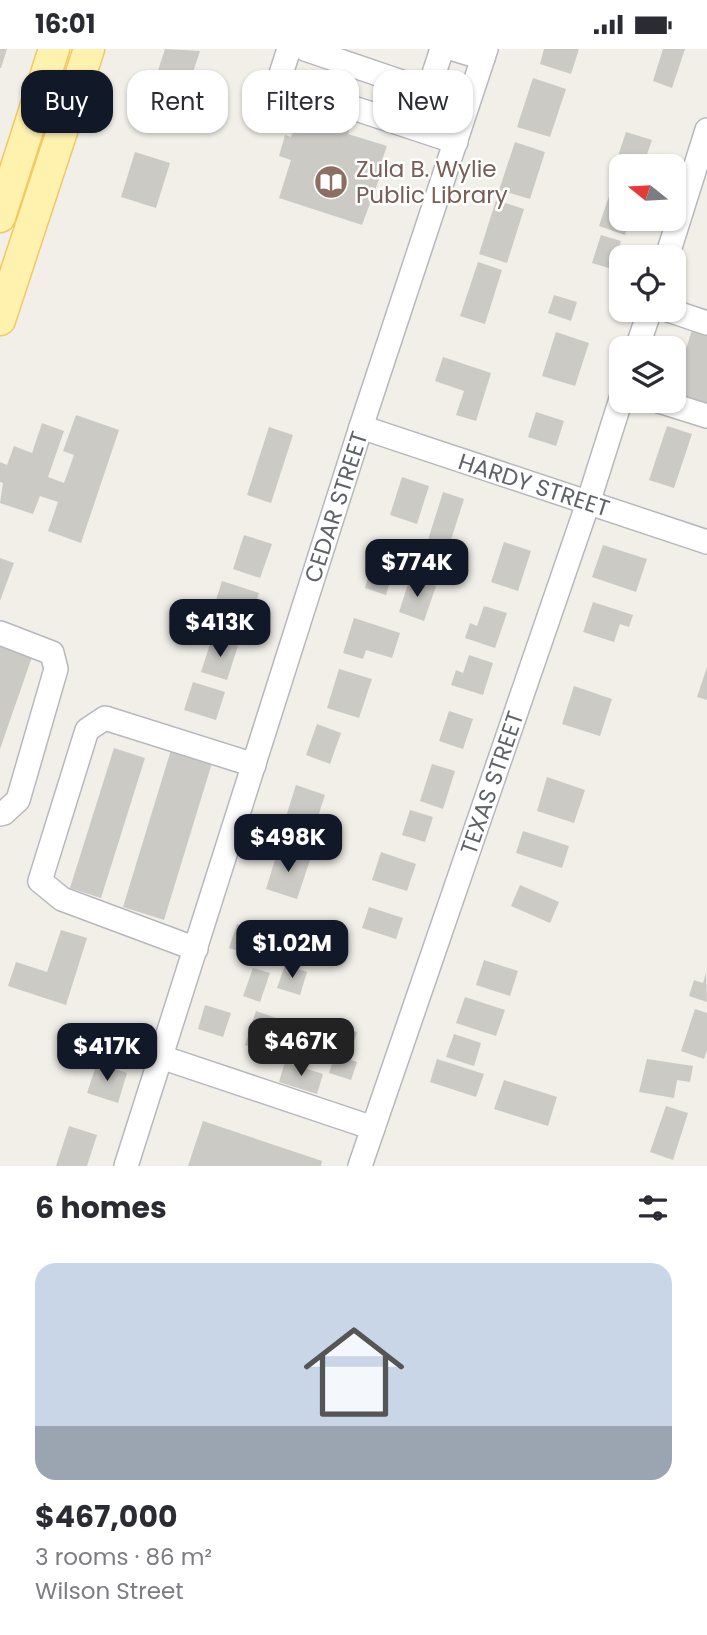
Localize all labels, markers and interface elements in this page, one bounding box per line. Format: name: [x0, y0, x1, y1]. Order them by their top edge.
text: 16:01: [35, 6, 95, 42]
chip: Buy: [21, 70, 113, 133]
chip: Rent: [127, 70, 228, 133]
chip: Filters: [242, 70, 359, 133]
chip: New: [373, 70, 473, 133]
place label: Zula B. Wylie Public Library: [356, 153, 508, 211]
north arrow: [609, 154, 686, 231]
map controls: [609, 154, 686, 413]
library icon: Zula B. Wylie Public Library: [312, 163, 350, 201]
button: locate: [609, 245, 686, 322]
button: layers: [609, 336, 686, 413]
street label: CEDAR STREET: [296, 427, 376, 587]
street label: HARDY STREET: [454, 445, 614, 525]
pin: $774K: [368, 539, 466, 599]
text: $774K: [381, 546, 453, 578]
pin: $413K: [171, 599, 269, 659]
text: $413K: [185, 606, 255, 638]
street label: TEXAS STREET: [453, 707, 531, 859]
pin: $498K: [239, 815, 337, 874]
text: $498K: [250, 821, 326, 853]
pin: $1.02M: [235, 921, 349, 980]
text: $1.02M: [252, 927, 332, 959]
pin: $467K: [252, 1019, 350, 1078]
pin: $417K: [58, 1023, 156, 1083]
text: $467K: [264, 1025, 338, 1057]
text: $417K: [73, 1030, 141, 1062]
text: 6 homes: [35, 1186, 167, 1229]
icon: filters: [634, 1189, 672, 1227]
icon: home: [291, 1309, 417, 1435]
text: $467,000: [35, 1495, 178, 1538]
text: 3 rooms · 86 m²: [35, 1541, 212, 1573]
text: Wilson Street: [35, 1575, 184, 1607]

